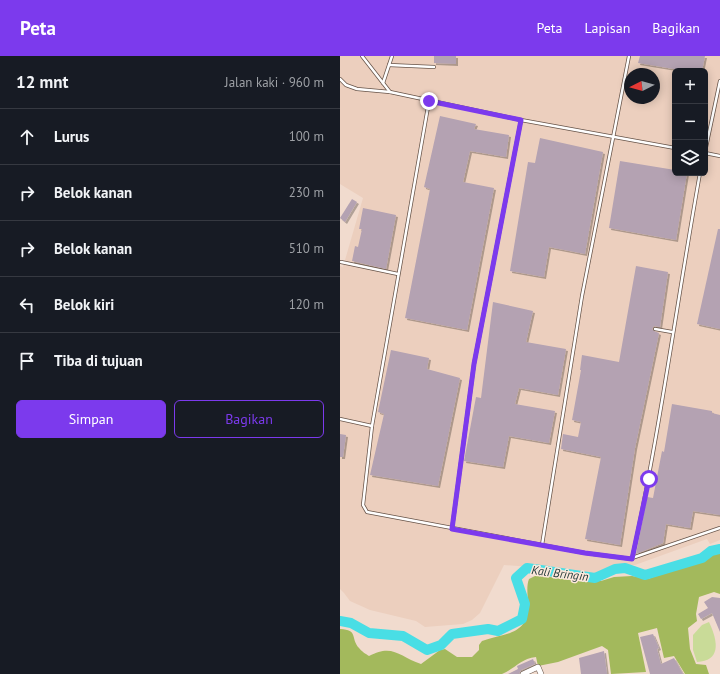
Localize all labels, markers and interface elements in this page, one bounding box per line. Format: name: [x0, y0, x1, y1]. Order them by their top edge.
text: Peta: [20, 16, 56, 40]
text: Peta: [536, 19, 563, 37]
text: Lapisan: [585, 19, 630, 37]
text: Bagikan: [652, 19, 700, 37]
north arrow: [624, 68, 660, 104]
map controls: [672, 68, 708, 176]
button: +: [672, 68, 708, 104]
text: 12 mnt: [16, 71, 68, 93]
text: Jalan kaki · 960 m: [225, 74, 324, 91]
route end: [420, 92, 438, 110]
button: −: [672, 104, 708, 140]
icon: ahead: [16, 126, 38, 148]
text: Lurus: [54, 127, 89, 146]
text: 100 m: [289, 128, 324, 145]
button: layers: [672, 140, 708, 176]
icon: right: [16, 182, 38, 204]
text: Belok kanan: [54, 183, 132, 202]
text: 230 m: [289, 184, 324, 201]
icon: right: [16, 238, 38, 260]
text: Belok kanan: [54, 239, 132, 258]
text: 510 m: [289, 240, 324, 257]
icon: left: [16, 294, 38, 316]
text: Belok kiri: [54, 295, 114, 314]
text: 120 m: [289, 296, 324, 313]
icon: arrive: [16, 350, 38, 372]
text: Tiba di tujuan: [54, 351, 143, 370]
button: Simpan: [16, 400, 166, 438]
button: Bagikan: [174, 400, 324, 438]
route start: [640, 470, 658, 488]
water label: Kali Bringin: [531, 562, 589, 584]

